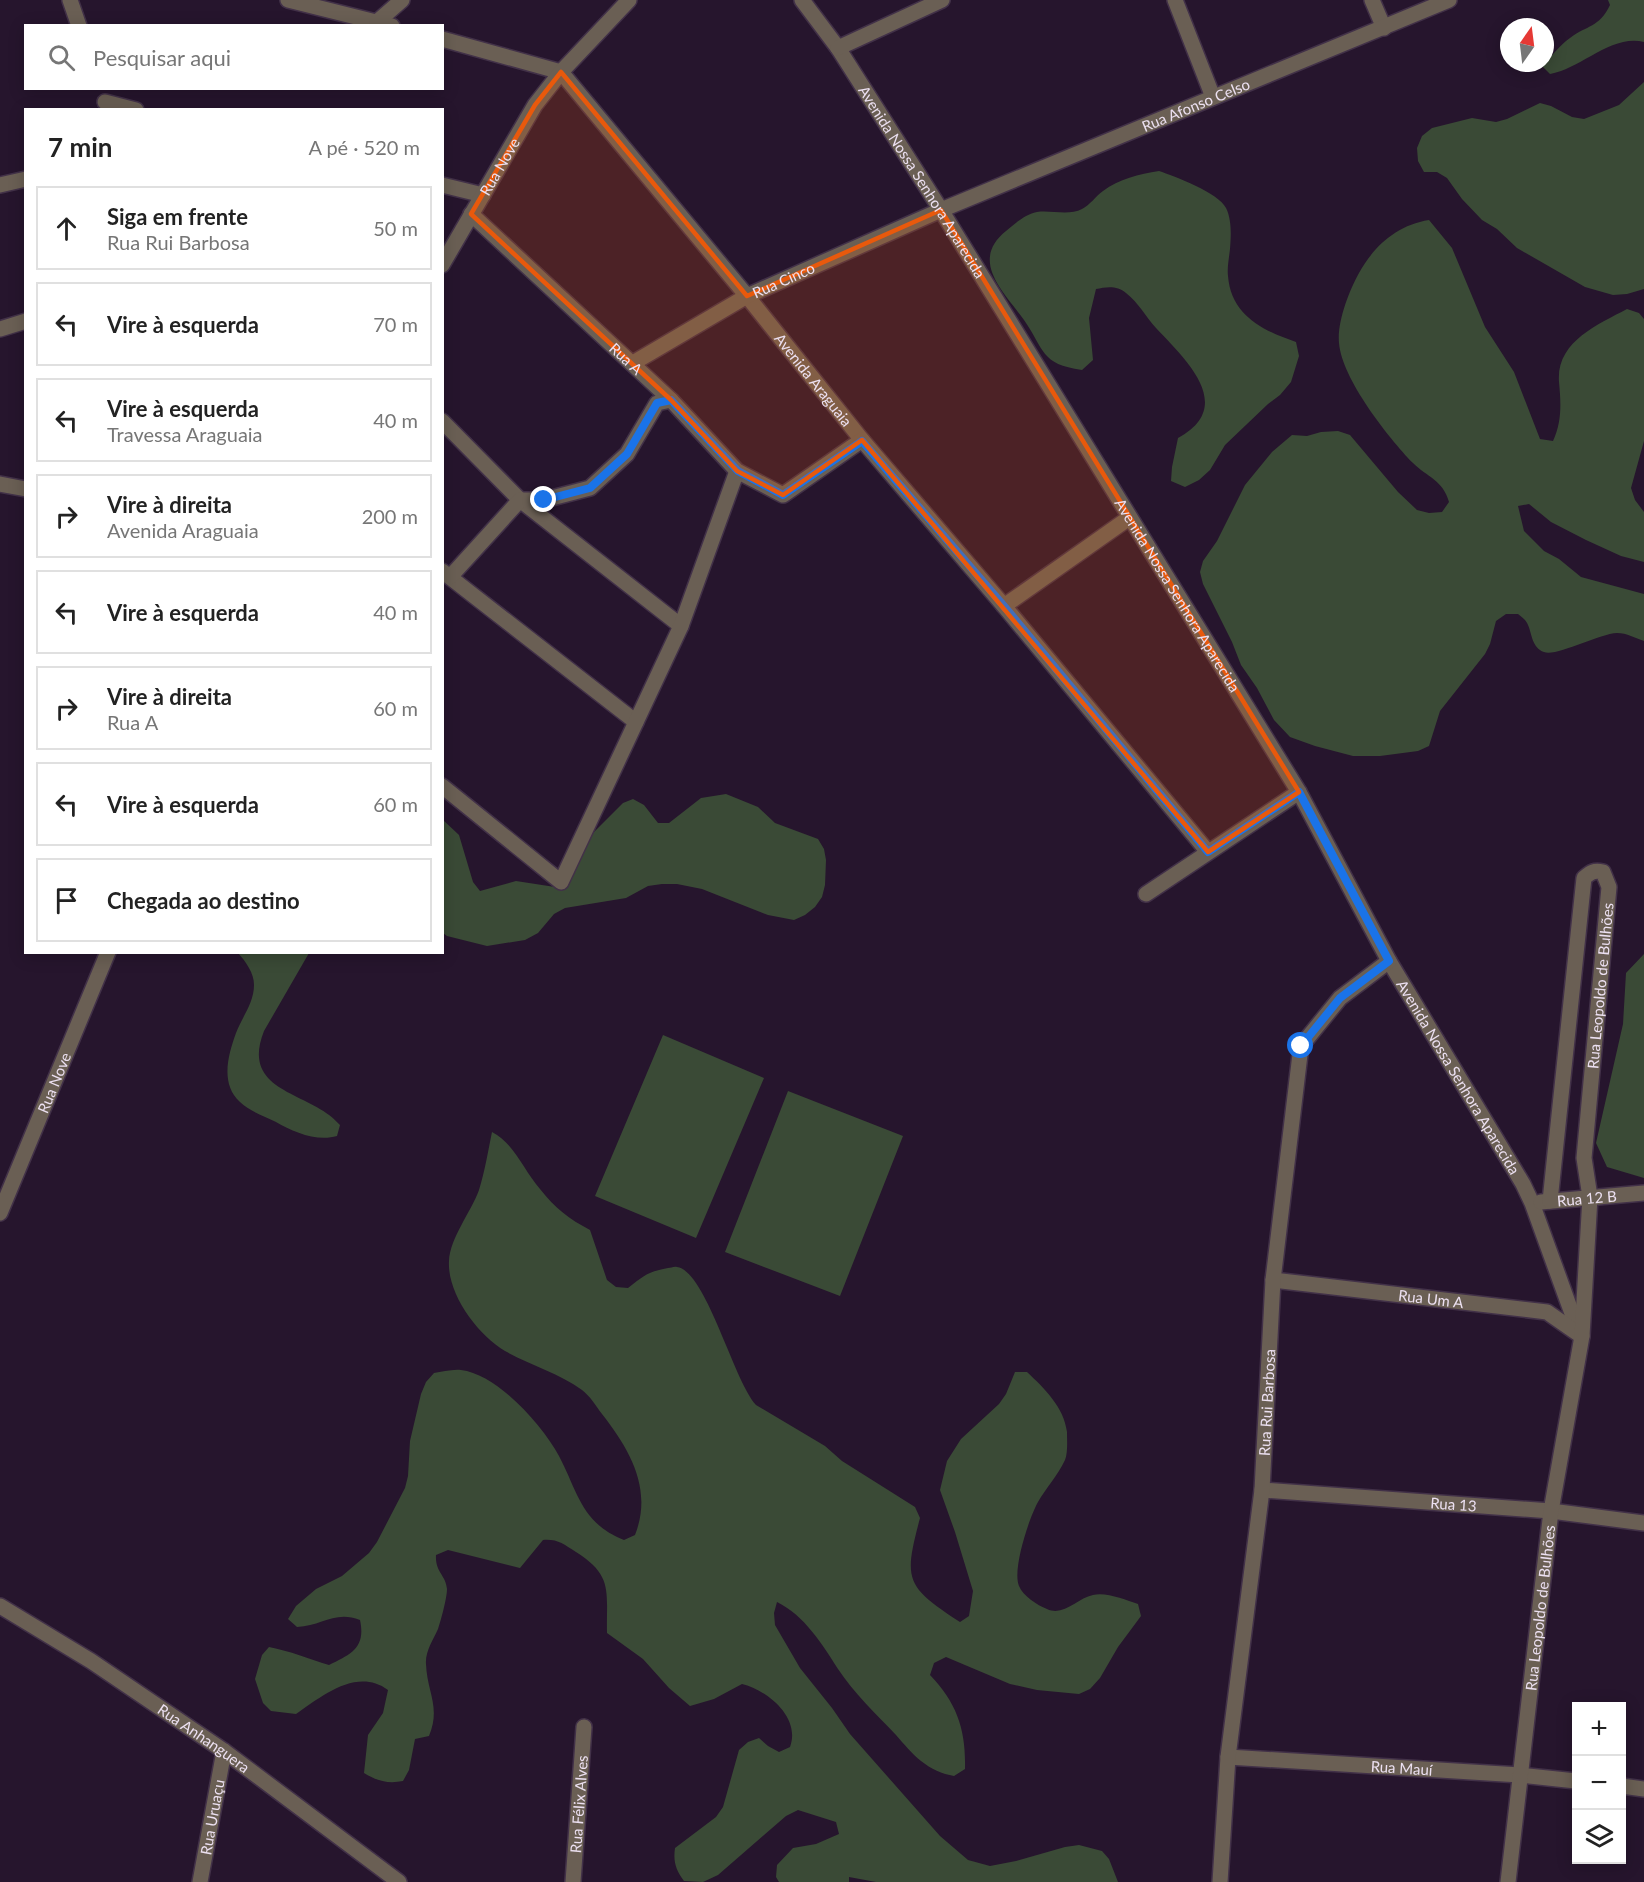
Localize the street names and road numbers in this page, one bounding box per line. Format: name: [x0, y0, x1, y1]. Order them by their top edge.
street label: Rua Afonso Celso: [1139, 74, 1252, 135]
street label: Avenida Nossa Senhora Aparecida: [855, 82, 990, 281]
street label: Rua Nove: [475, 134, 523, 199]
street label: Rua Cinco: [749, 258, 817, 302]
street label: Avenida Araguaia: [771, 329, 856, 430]
street label: Rua A: [606, 339, 647, 379]
street label: Avenida Nossa Senhora Aparecida: [1111, 495, 1244, 695]
street label: Rua Leopoldo de Bulhões: [1583, 902, 1617, 1069]
street label: Avenida Nossa Senhora Aparecida: [1393, 976, 1524, 1178]
street label: Rua Nove: [33, 1050, 74, 1116]
street label: Rua 12 B: [1556, 1186, 1617, 1210]
street label: Rua Um A: [1397, 1286, 1465, 1311]
street label: Rua Rui Barbosa: [1255, 1349, 1278, 1456]
street label: Rua 13: [1430, 1493, 1477, 1515]
street label: Rua Leopoldo de Bulhões: [1521, 1524, 1558, 1692]
street label: Rua Anhanguera: [154, 1700, 253, 1776]
street label: Rua Félix Alves: [566, 1755, 591, 1854]
street label: Rua Mauí: [1370, 1757, 1435, 1779]
street label: Rua Uruaçu: [196, 1778, 228, 1856]

